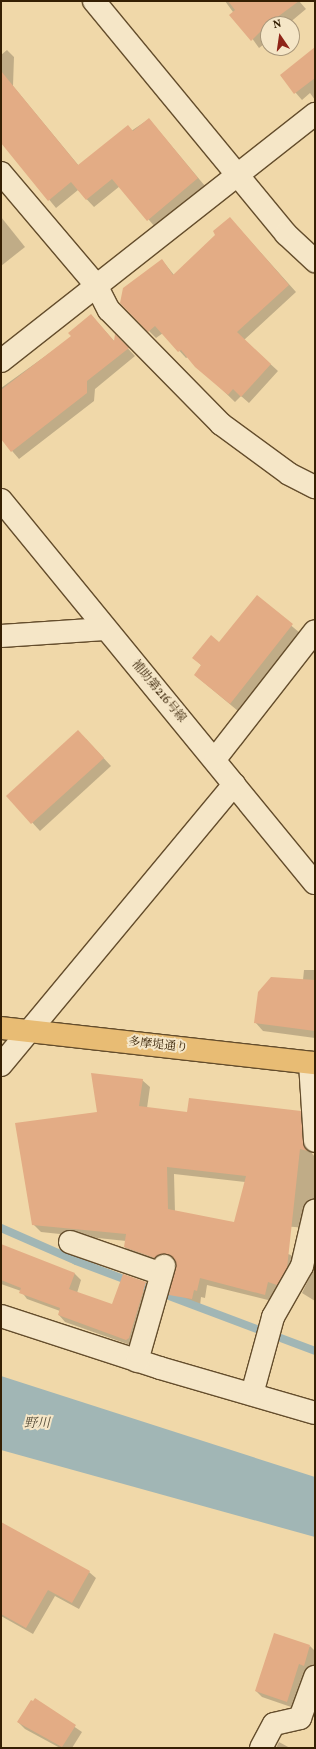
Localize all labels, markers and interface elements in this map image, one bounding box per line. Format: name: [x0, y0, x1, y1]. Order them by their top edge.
north arrow: [260, 16, 300, 56]
text: N: [272, 17, 283, 33]
street label: 補助第216号線: [128, 658, 188, 726]
street label: 多摩堤通り: [127, 1036, 189, 1056]
water label: 野川: [24, 1416, 50, 1432]

